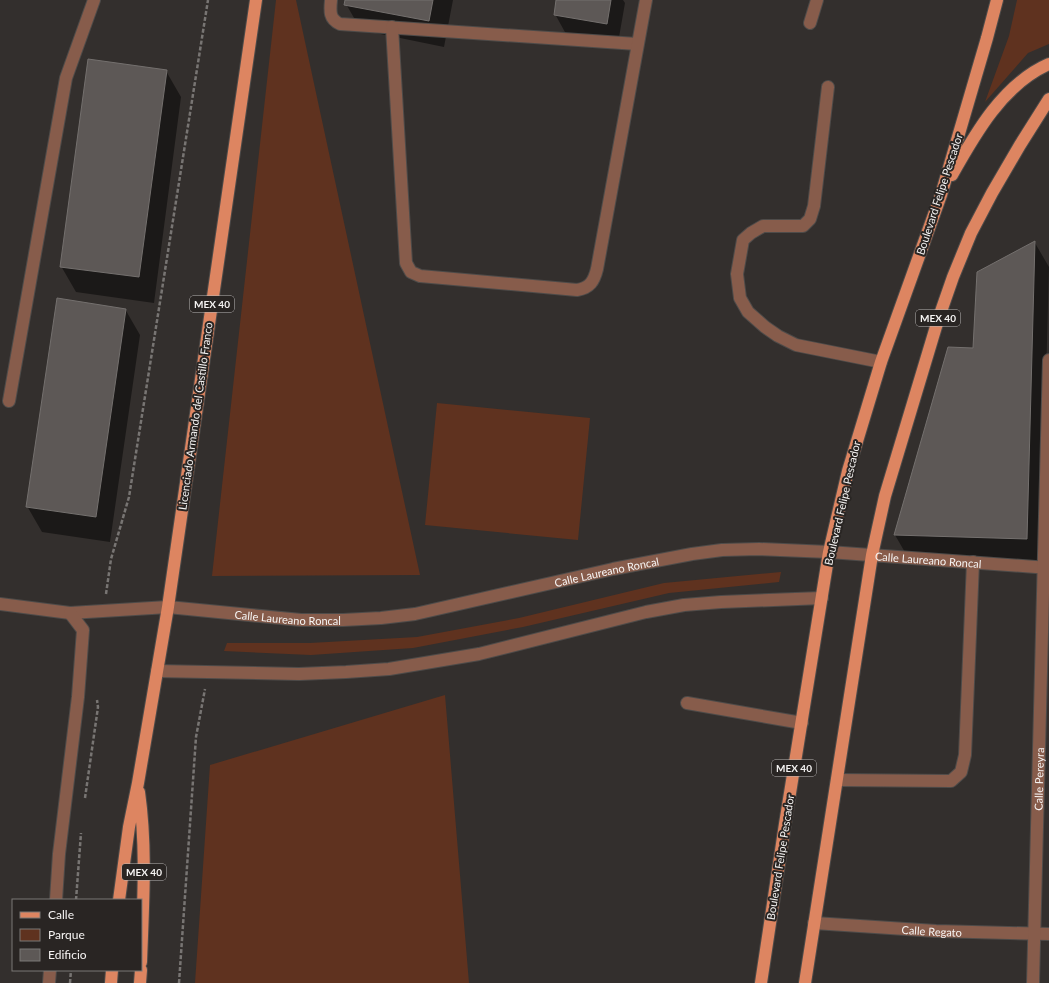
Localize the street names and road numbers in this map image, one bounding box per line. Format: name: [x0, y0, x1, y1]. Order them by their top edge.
street label: Boulevard Felipe Pescador: [913, 132, 965, 256]
road number: MEX 40: [190, 296, 234, 312]
road number: MEX 40: [916, 310, 960, 326]
street label: Licenciado Armando del Castillo Franco: [175, 321, 215, 511]
street label: Boulevard Felipe Pescador: [821, 440, 863, 566]
street label: Calle Laureano Roncal: [875, 549, 982, 570]
street label: Calle Laureano Roncal: [553, 554, 660, 589]
street label: Calle Laureano Roncal: [234, 607, 341, 627]
street label: Calle Pereyra: [1031, 747, 1046, 811]
road number: MEX 40: [772, 760, 816, 776]
street label: Boulevard Felipe Pescador: [764, 793, 796, 921]
road number: MEX 40: [122, 864, 166, 880]
street label: Calle Regato: [901, 922, 962, 938]

